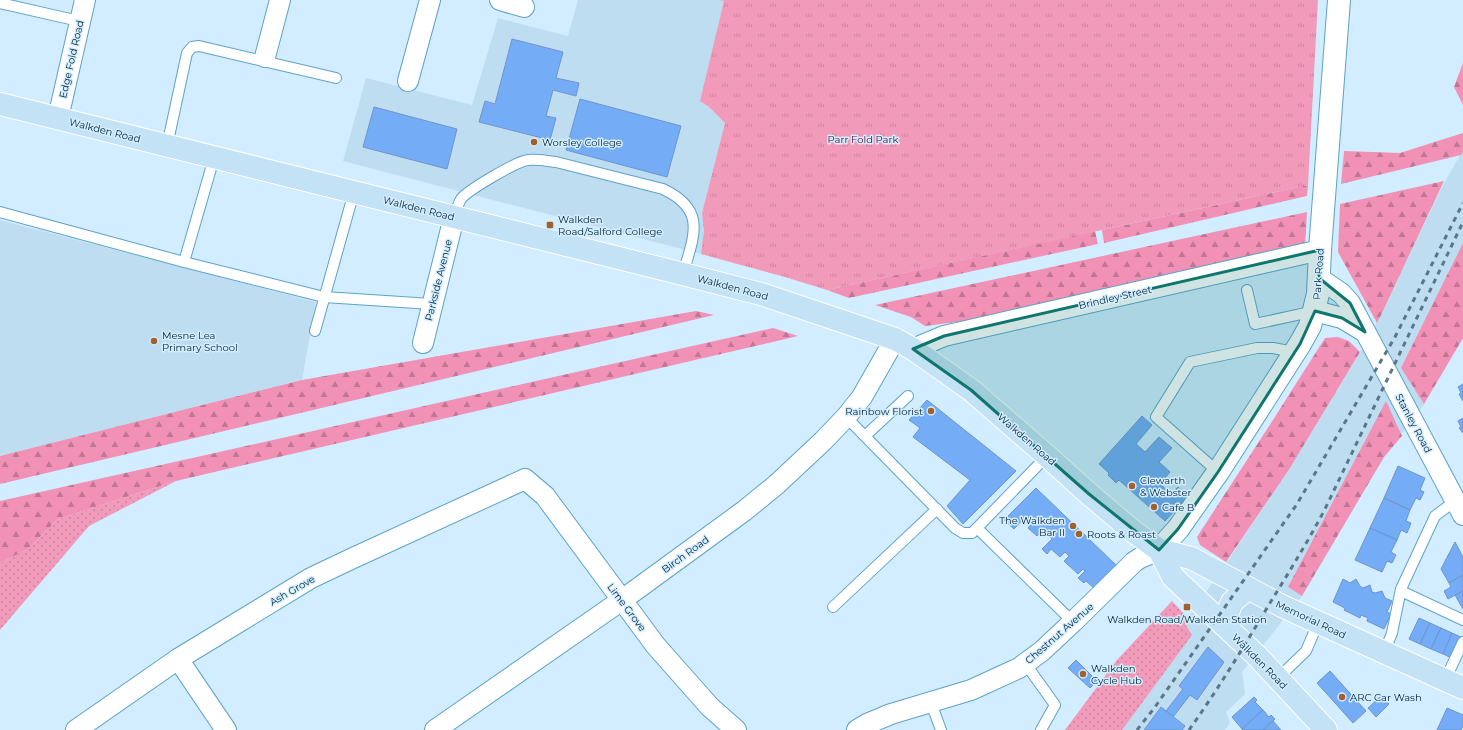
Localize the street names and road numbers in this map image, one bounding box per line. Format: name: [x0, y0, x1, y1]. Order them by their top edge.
street label: Edge Fold Road: [56, 19, 87, 99]
street label: Walkden Road: [68, 115, 142, 146]
street label: Walkden Road: [382, 193, 456, 224]
street label: Parkside Avenue: [422, 238, 455, 322]
street label: Park Road: [1310, 248, 1327, 300]
street label: Walkden Road: [696, 272, 770, 303]
street label: Brindley Street: [1077, 283, 1153, 312]
street label: Stanley Road: [1392, 391, 1435, 455]
street label: Walkden Road: [995, 410, 1059, 468]
street label: Birch Road: [659, 533, 711, 576]
street label: Ash Grove: [267, 572, 317, 609]
street label: Lime Grove: [604, 581, 649, 634]
street label: Memorial Road: [1273, 597, 1348, 641]
street label: Chestnut Avenue: [1022, 600, 1096, 667]
street label: Walkden Road: [1229, 631, 1290, 692]

